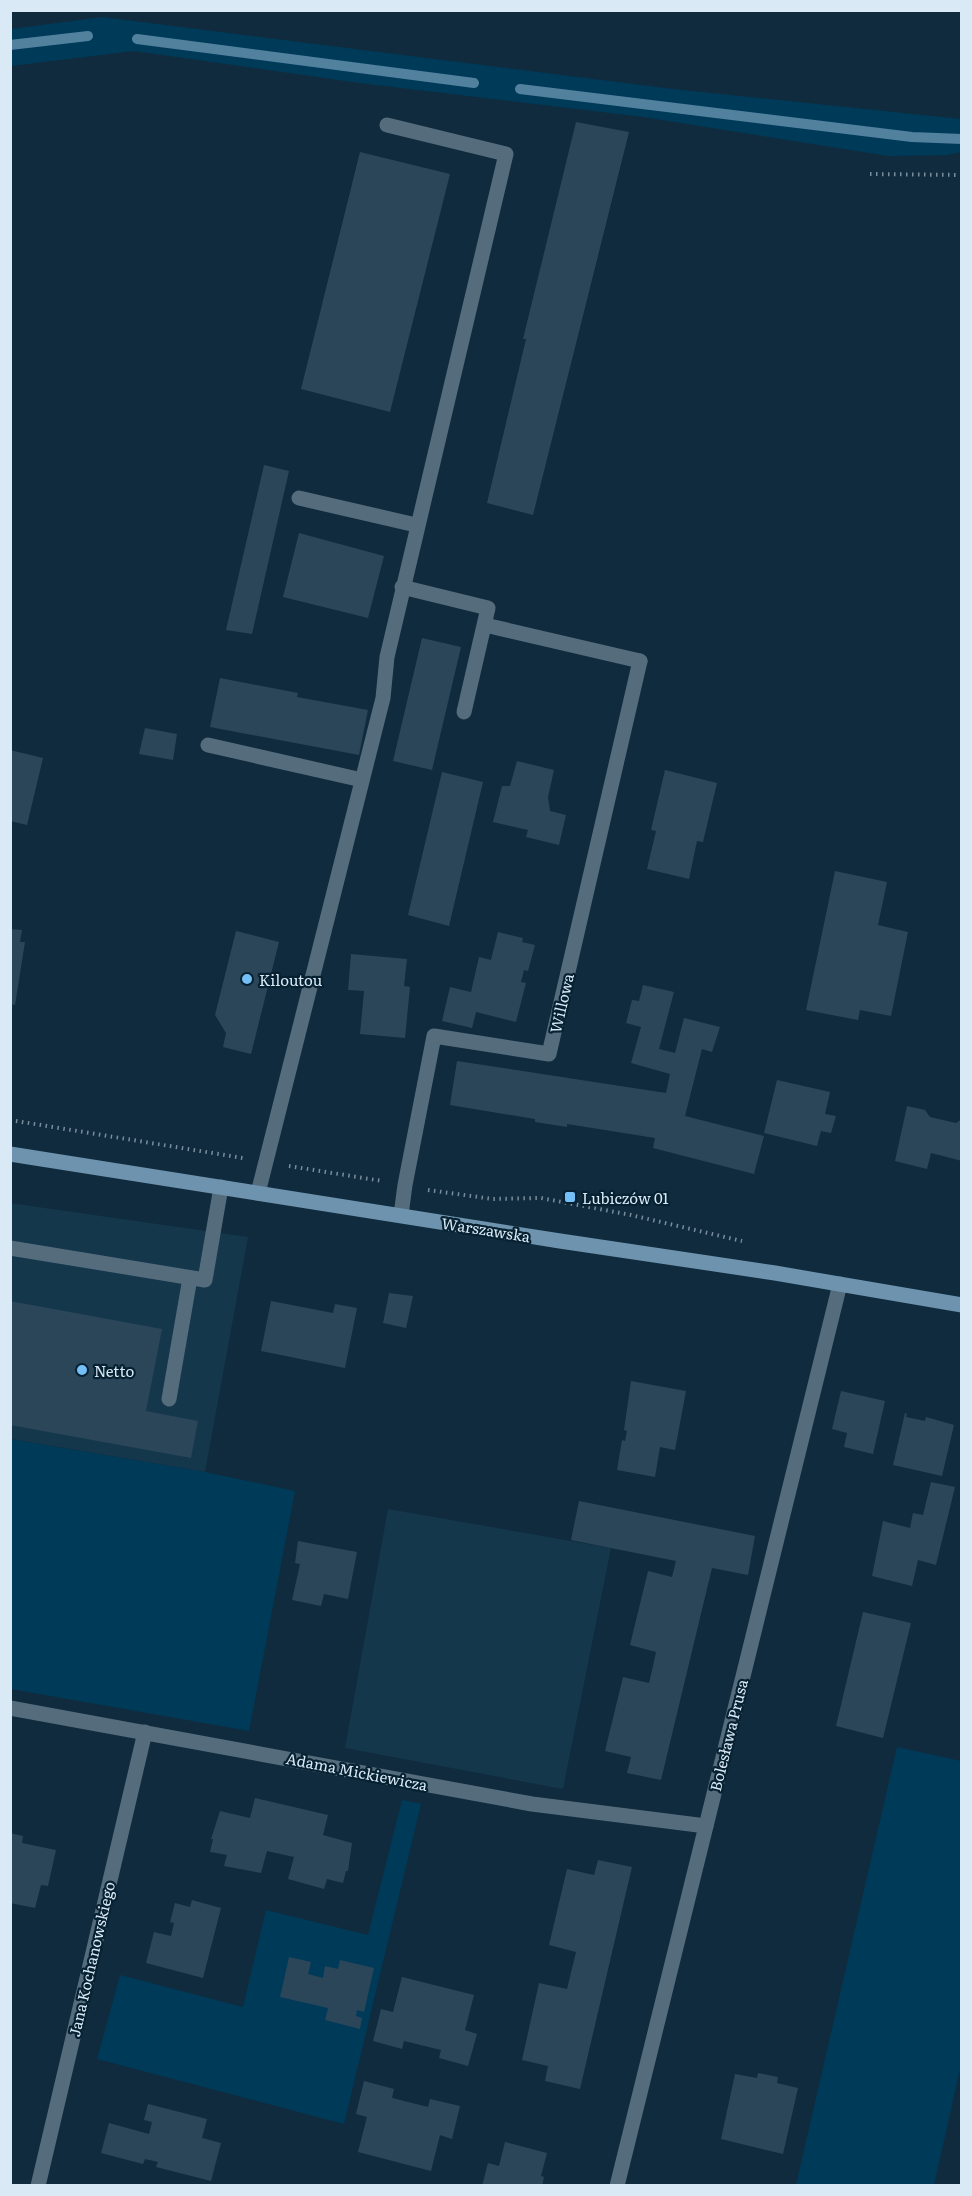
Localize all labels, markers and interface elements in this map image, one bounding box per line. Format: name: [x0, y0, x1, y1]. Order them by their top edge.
place label: Kiloutou: [259, 968, 323, 991]
street label: Willowa: [543, 970, 579, 1035]
marker: Kiloutou: [240, 972, 254, 986]
place label: Lubiczów 01: [582, 1186, 669, 1209]
marker: Lubiczów 01: [563, 1190, 577, 1204]
street label: Warszawska: [440, 1211, 533, 1248]
place label: Netto: [94, 1359, 134, 1382]
marker: Netto: [75, 1363, 89, 1377]
street label: Bolesława Prusa: [703, 1676, 753, 1793]
street label: Adama Mickiewicza: [284, 1746, 431, 1796]
street label: Jana Kochanowskiego: [62, 1879, 120, 2039]

